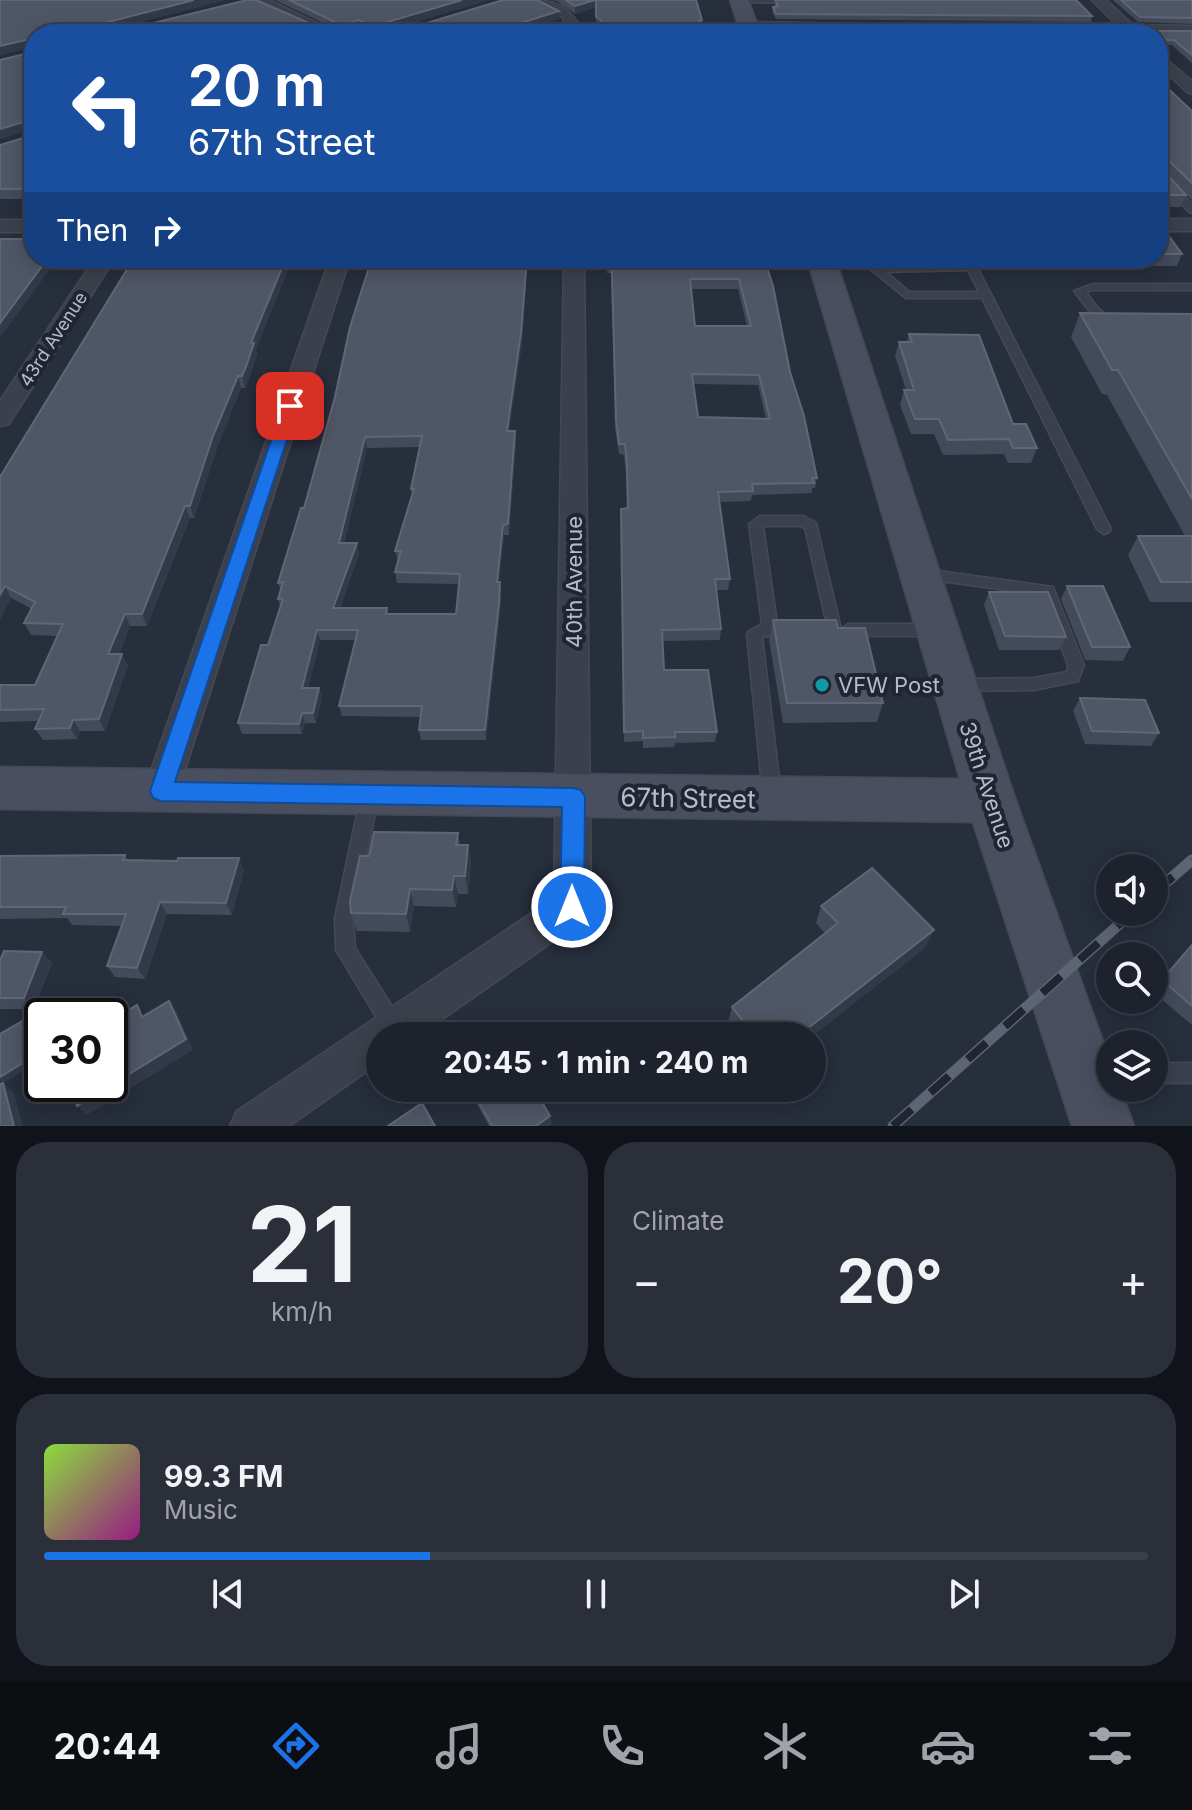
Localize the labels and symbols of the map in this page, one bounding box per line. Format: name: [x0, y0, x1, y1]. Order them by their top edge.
street label: 43rd Avenue: [15, 288, 91, 390]
pin: [256, 372, 324, 440]
street label: 40th Avenue: [561, 516, 587, 648]
place label: VFW Post: [838, 672, 940, 698]
marker: VFW Post: [813, 676, 831, 694]
street label: 39th Avenue: [954, 719, 1020, 851]
street label: 67th Street: [620, 781, 756, 815]
position arrow: [530, 865, 614, 949]
speed limit sign: 30: [24, 998, 128, 1102]

